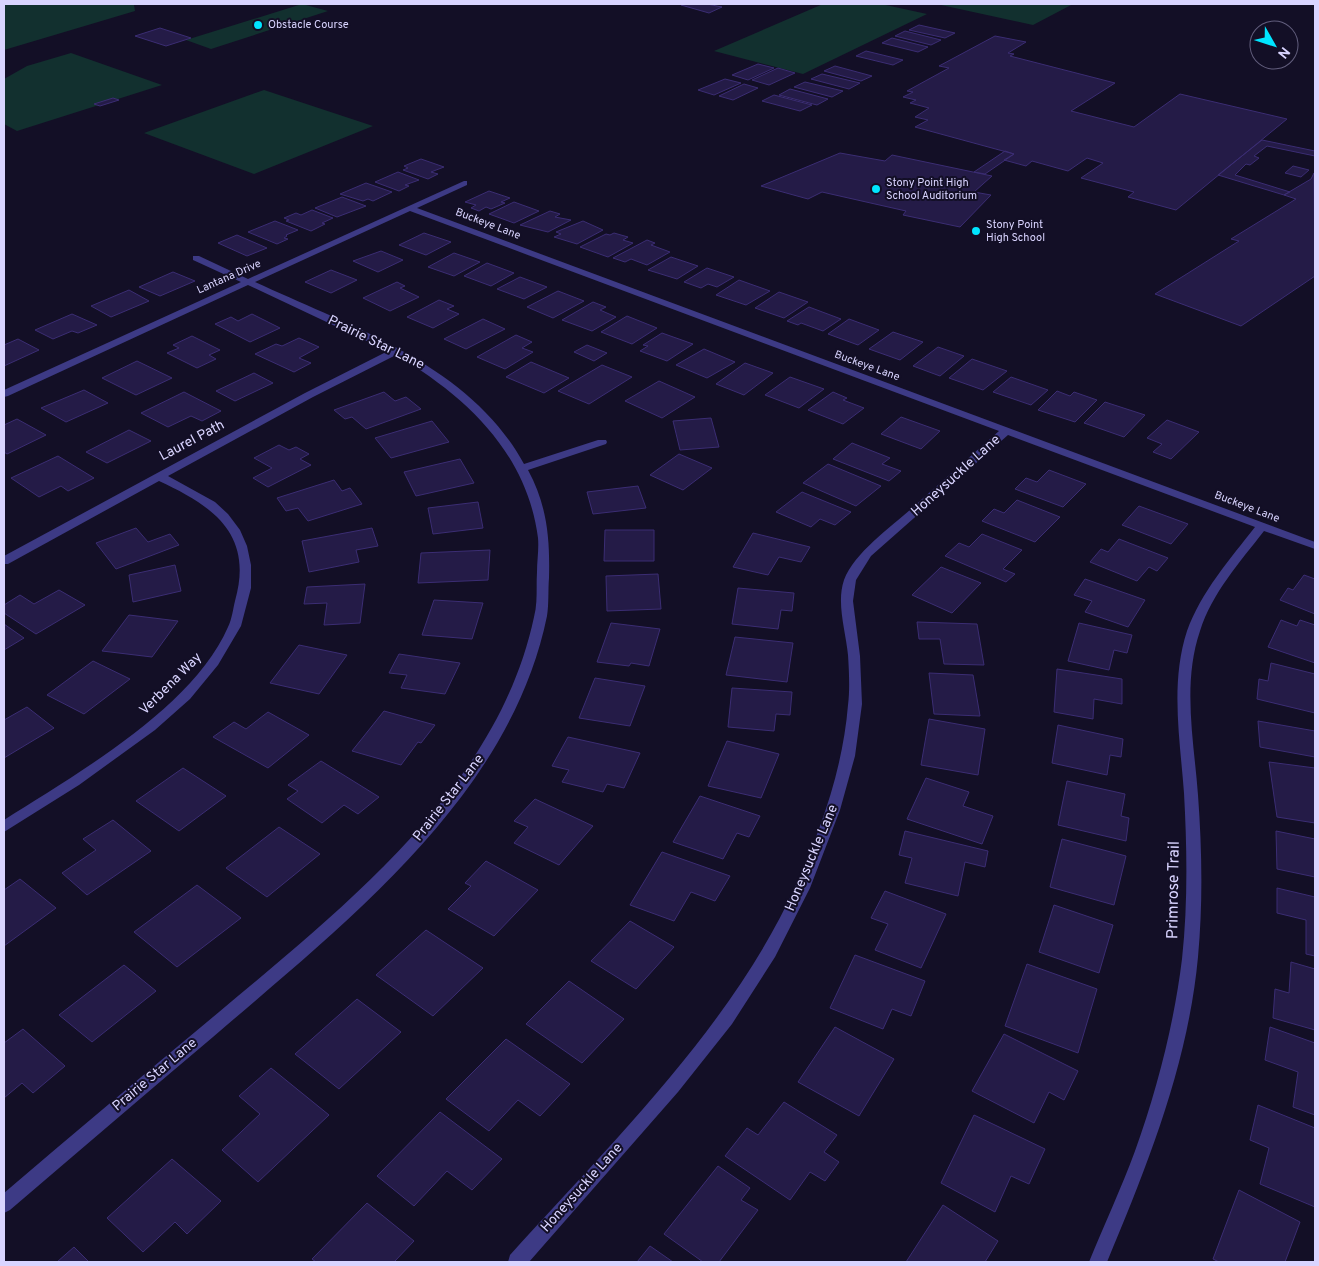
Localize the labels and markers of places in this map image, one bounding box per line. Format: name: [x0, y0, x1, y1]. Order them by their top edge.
place label: Obstacle Course: [268, 18, 349, 32]
marker: Obstacle Course: [252, 19, 264, 31]
place label: Stony Point High School Auditorium: [886, 176, 977, 203]
marker: Stony Point High School Auditorium: [870, 183, 882, 195]
place label: Stony Point High School: [986, 218, 1045, 245]
marker: Stony Point High School: [970, 225, 982, 237]

